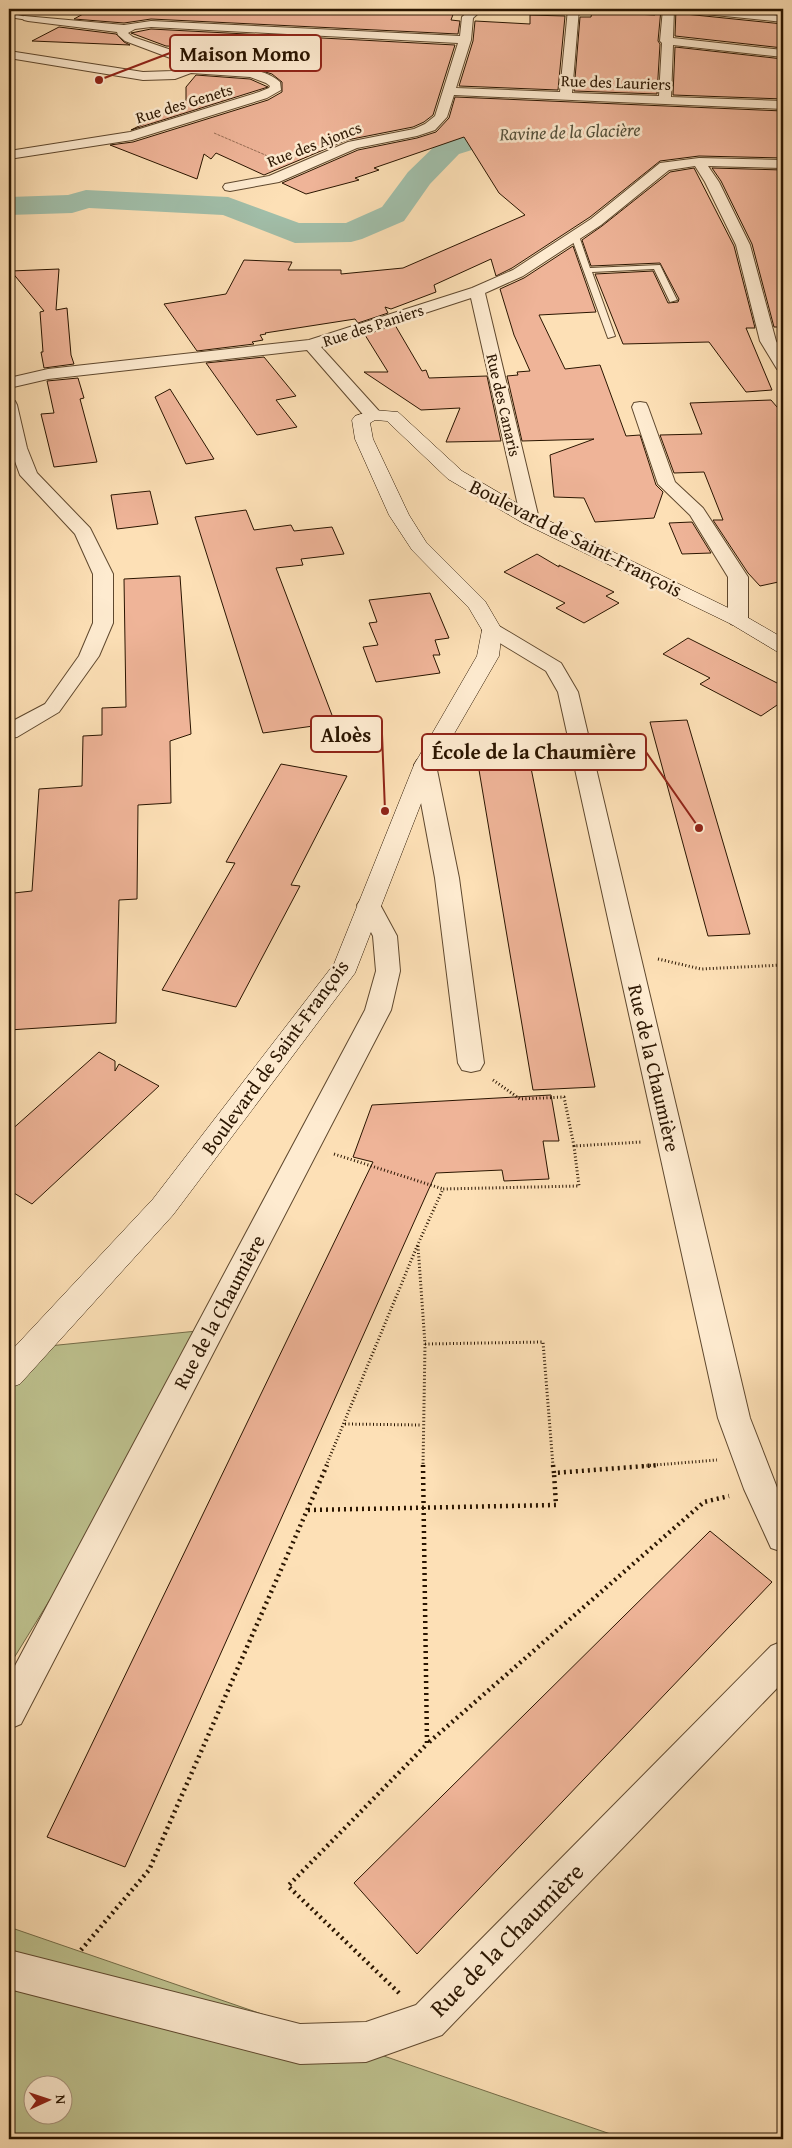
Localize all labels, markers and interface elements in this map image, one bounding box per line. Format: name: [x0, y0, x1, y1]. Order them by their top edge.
callout: Maison Momo: [170, 35, 321, 71]
text: Maison Momo: [180, 38, 310, 69]
street label: Rue des Lauriers: [560, 68, 672, 96]
street label: Rue des Genets: [133, 77, 235, 129]
street label: Rue des Ajoncs: [263, 115, 365, 173]
water label: Ravine de la Glacière: [498, 116, 641, 147]
street label: Rue des Paniers: [319, 297, 427, 353]
street label: Rue des Canaris: [480, 351, 528, 459]
street label: Boulevard de Saint-François: [465, 471, 688, 604]
callout: Aloès: [311, 716, 382, 752]
text: Aloès: [321, 719, 371, 750]
callout: École de la Chaumière: [422, 734, 646, 770]
text: École de la Chaumière: [432, 736, 636, 767]
street label: Boulevard de Saint-François: [194, 953, 355, 1160]
street label: Rue de la Chaumière: [621, 981, 688, 1155]
street label: Rue de la Chaumière: [166, 1229, 272, 1394]
street label: Rue de la Chaumière: [422, 1855, 592, 2025]
north arrow: [22, 2076, 72, 2126]
text: N: [51, 2094, 71, 2105]

